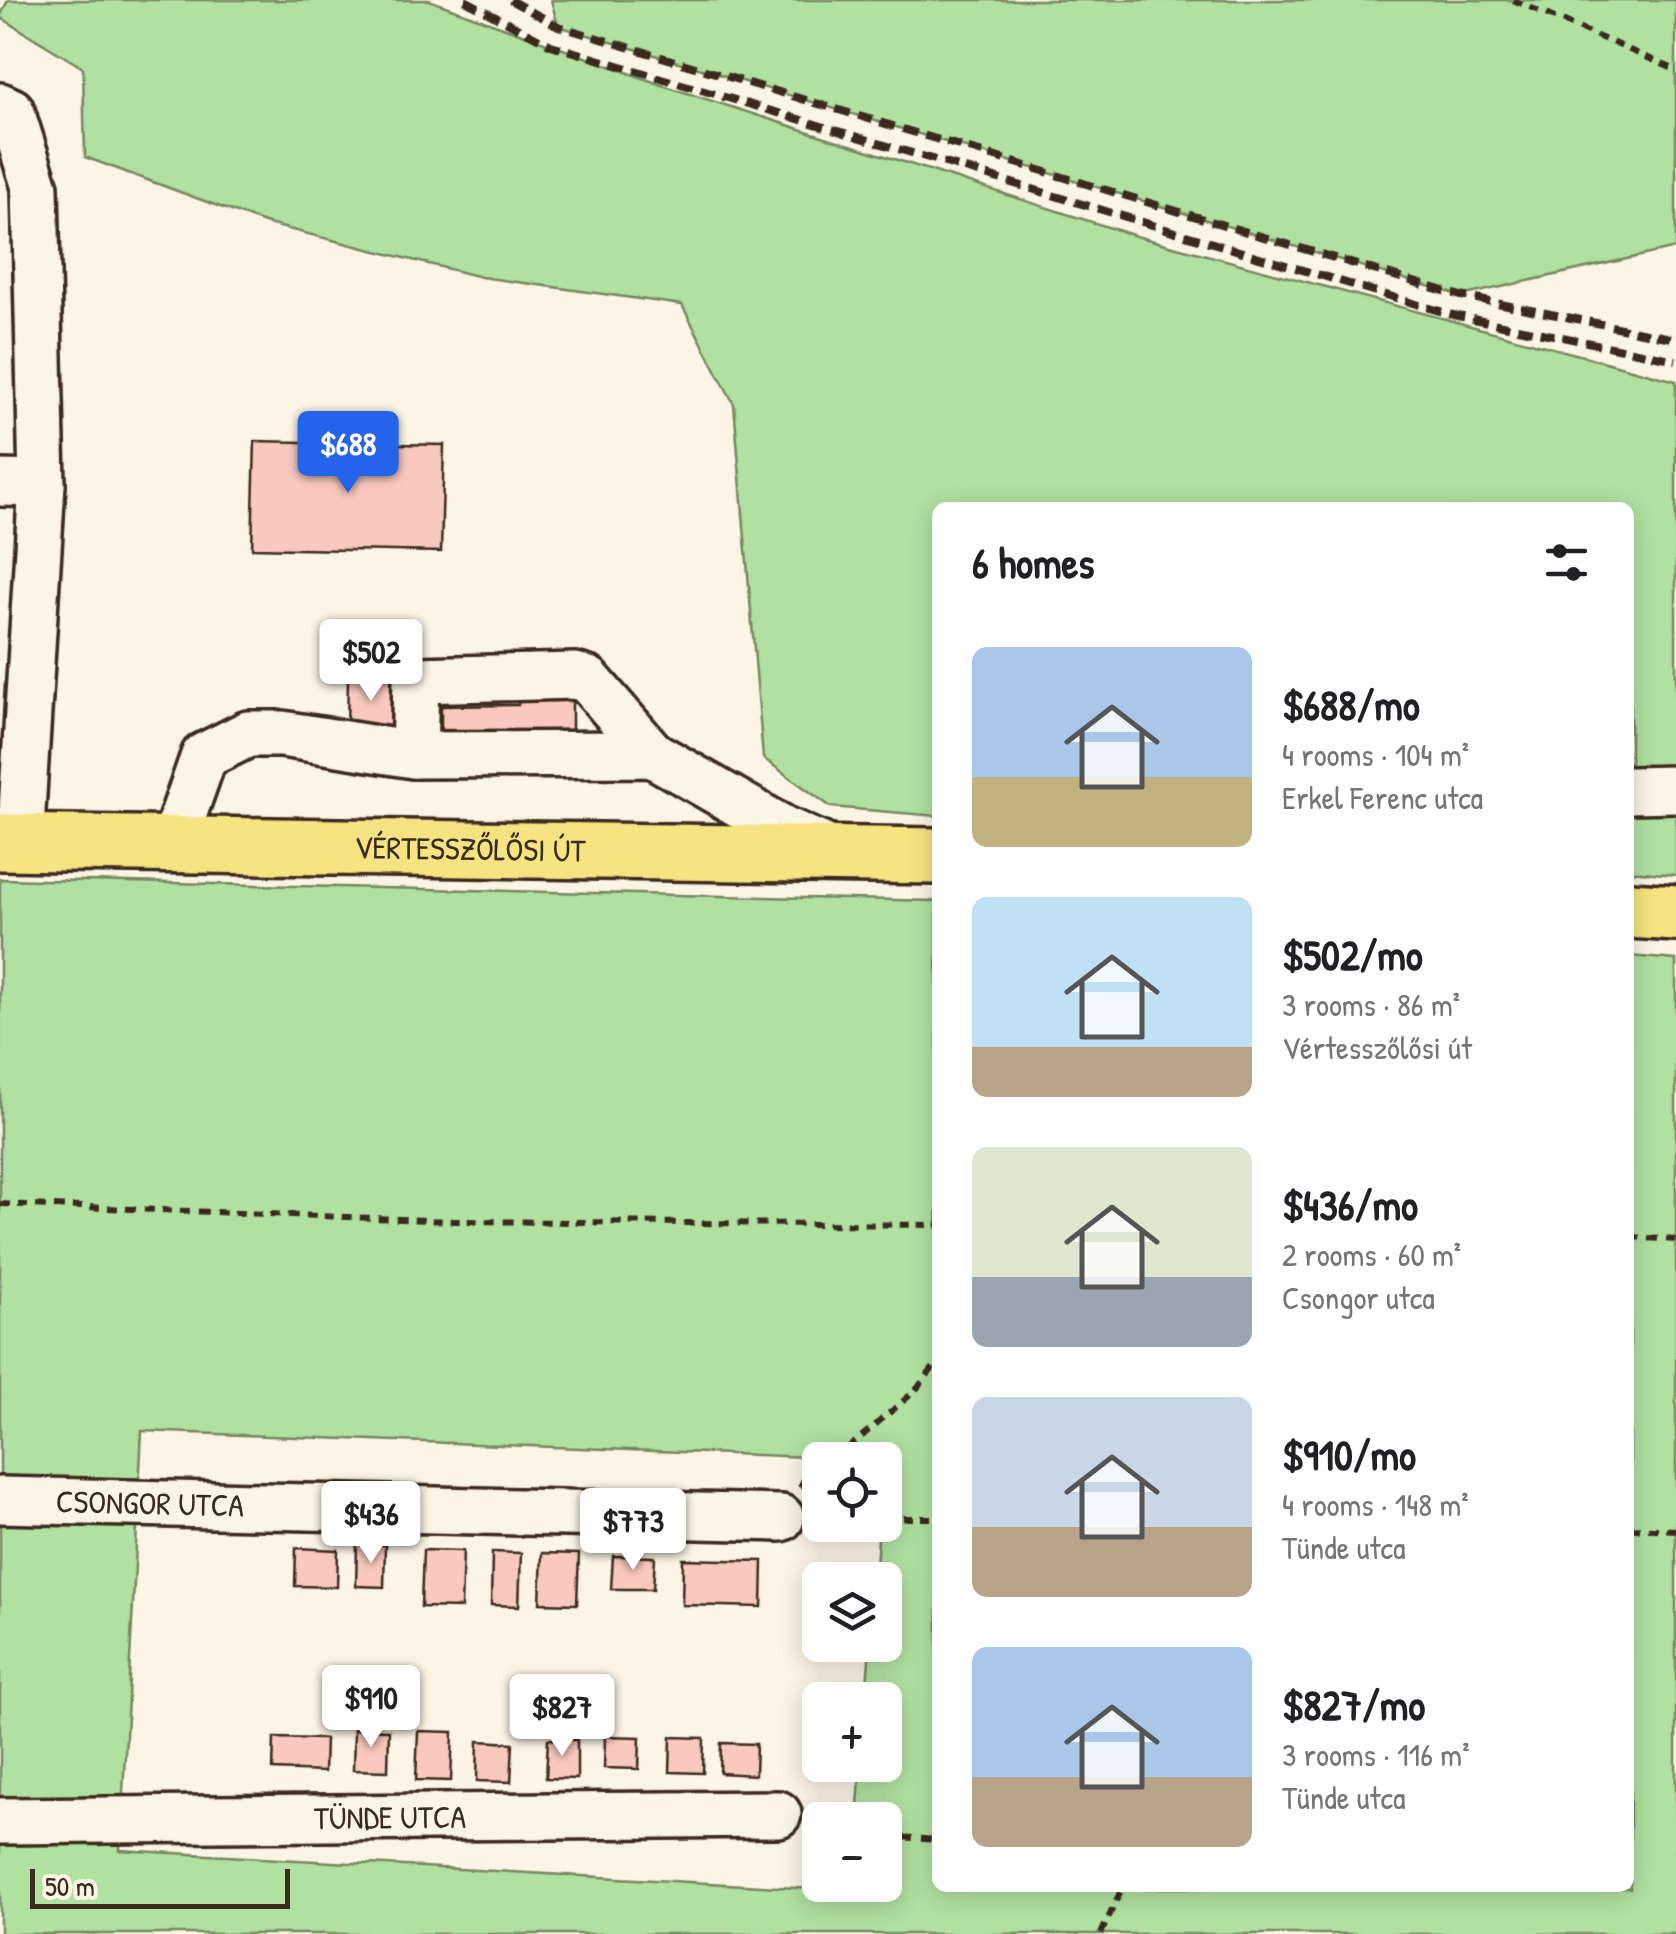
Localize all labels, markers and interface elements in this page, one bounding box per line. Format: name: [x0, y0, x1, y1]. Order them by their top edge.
pin: $688: [289, 411, 407, 496]
text: $688: [320, 422, 376, 465]
text: 6 homes: [972, 534, 1094, 591]
icon: filters: [1539, 535, 1594, 590]
pin: $502: [312, 619, 430, 704]
text: $502: [341, 630, 401, 673]
text: $688/mo: [1282, 676, 1420, 733]
icon: home: [1052, 687, 1172, 807]
text: 4 rooms · 104 m²: [1282, 733, 1469, 776]
text: Erkel Ferenc utca: [1282, 776, 1483, 819]
street label: VÉRTESSZŐLŐSI ÚT: [354, 825, 587, 872]
text: $502/mo: [1282, 926, 1423, 983]
icon: home: [1052, 937, 1172, 1057]
text: 3 rooms · 86 m²: [1282, 983, 1460, 1026]
text: Vértesszőlősi út: [1282, 1026, 1472, 1069]
text: $436/mo: [1282, 1176, 1418, 1233]
icon: home: [1052, 1187, 1172, 1307]
text: 2 rooms · 60 m²: [1282, 1233, 1461, 1276]
text: Csongor utca: [1282, 1276, 1435, 1319]
text: $910/mo: [1282, 1426, 1416, 1483]
icon: home: [1052, 1437, 1172, 1557]
map controls: [802, 1442, 902, 1902]
button: locate: [802, 1442, 902, 1542]
street label: CSONGOR UTCA: [56, 1479, 245, 1527]
pin: $436: [312, 1481, 430, 1566]
text: 4 rooms · 148 m²: [1282, 1483, 1469, 1526]
pin: $773: [574, 1488, 692, 1573]
text: $436: [343, 1492, 399, 1535]
text: $773: [602, 1499, 664, 1542]
text: Tünde utca: [1282, 1526, 1406, 1569]
button: layers: [802, 1562, 902, 1662]
pin: $910: [312, 1665, 430, 1750]
pin: $827: [503, 1674, 621, 1759]
text: $910: [344, 1676, 398, 1719]
text: $827/mo: [1282, 1676, 1425, 1733]
button: +: [802, 1682, 902, 1782]
text: $827: [532, 1685, 592, 1728]
icon: home: [1052, 1687, 1172, 1807]
text: 3 rooms · 116 m²: [1282, 1733, 1470, 1776]
text: Tünde utca: [1282, 1776, 1406, 1819]
street label: TÜNDE UTCA: [314, 1795, 467, 1839]
button: −: [802, 1802, 902, 1902]
scale bar: [30, 1864, 290, 1908]
text: 50 m: [45, 1867, 95, 1905]

